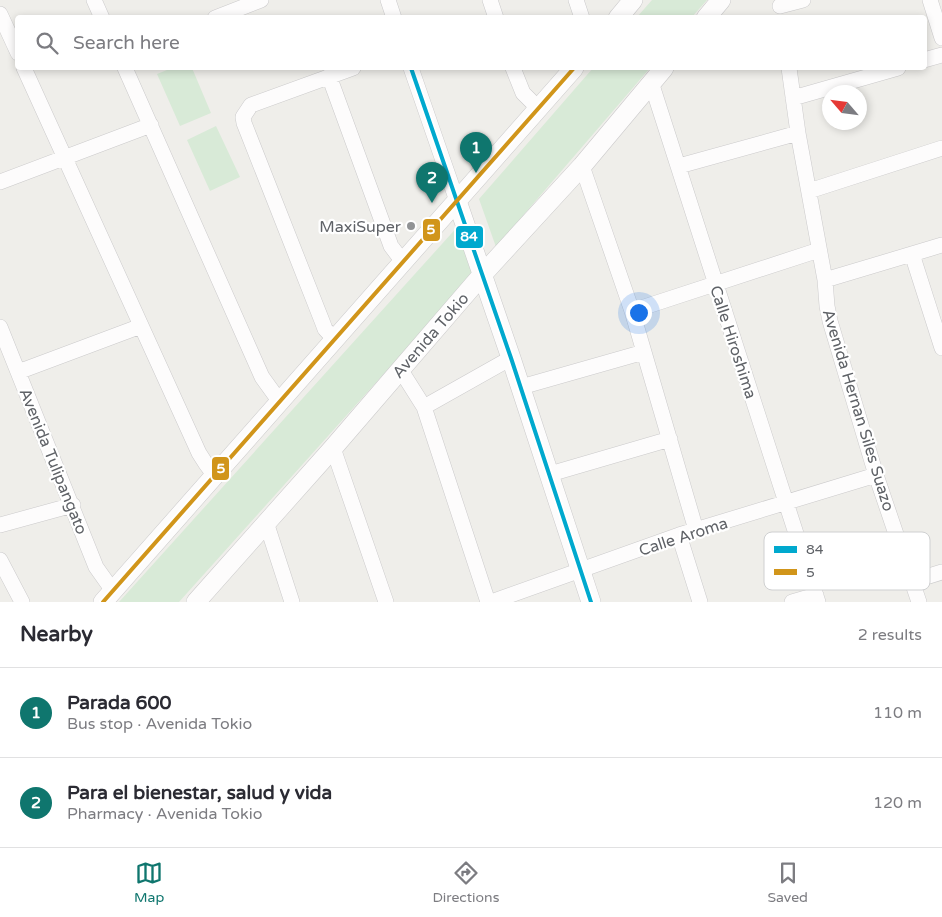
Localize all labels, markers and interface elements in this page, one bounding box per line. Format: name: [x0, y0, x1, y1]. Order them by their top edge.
search box: [15, 15, 927, 70]
icon: search: [33, 29, 61, 57]
text: Search here: [73, 32, 180, 54]
north arrow: [822, 85, 867, 130]
pin: 1: [460, 132, 492, 173]
pin: 2: [416, 162, 448, 203]
place label: MaxiSuper: [319, 217, 402, 237]
line badge: 5: [422, 218, 441, 242]
marker: MaxiSuper: [405, 220, 417, 232]
text: 5: [427, 221, 436, 238]
line badge: 84: [455, 225, 484, 249]
text: 84: [460, 228, 478, 245]
street label: Calle Hiroshima: [705, 283, 761, 401]
street label: Avenida Tokio: [388, 289, 473, 382]
your location: [626, 300, 652, 326]
street label: Avenida Hernan Siles Suazo: [818, 307, 898, 514]
street label: Avenida Tulipangato: [15, 385, 92, 537]
line badge: 5: [211, 456, 230, 481]
text: 5: [217, 460, 226, 477]
street label: Calle Aroma: [636, 513, 730, 561]
legend: [764, 532, 930, 590]
text: 84: [806, 541, 824, 558]
text: 5: [806, 564, 815, 581]
text: Nearby: [20, 622, 93, 647]
text: 2 results: [858, 625, 922, 645]
text: Parada 600: [67, 692, 171, 714]
text: 1: [31, 703, 41, 723]
text: 110 m: [873, 703, 922, 723]
text: Bus stop · Avenida Tokio: [67, 714, 252, 734]
text: Para el bienestar, salud y vida: [67, 782, 332, 804]
text: 2: [31, 793, 41, 813]
text: 120 m: [873, 793, 922, 813]
text: Pharmacy · Avenida Tokio: [67, 804, 262, 824]
tab: Map: [134, 859, 164, 906]
tab: Directions: [432, 859, 499, 906]
tab: Saved: [767, 859, 808, 906]

